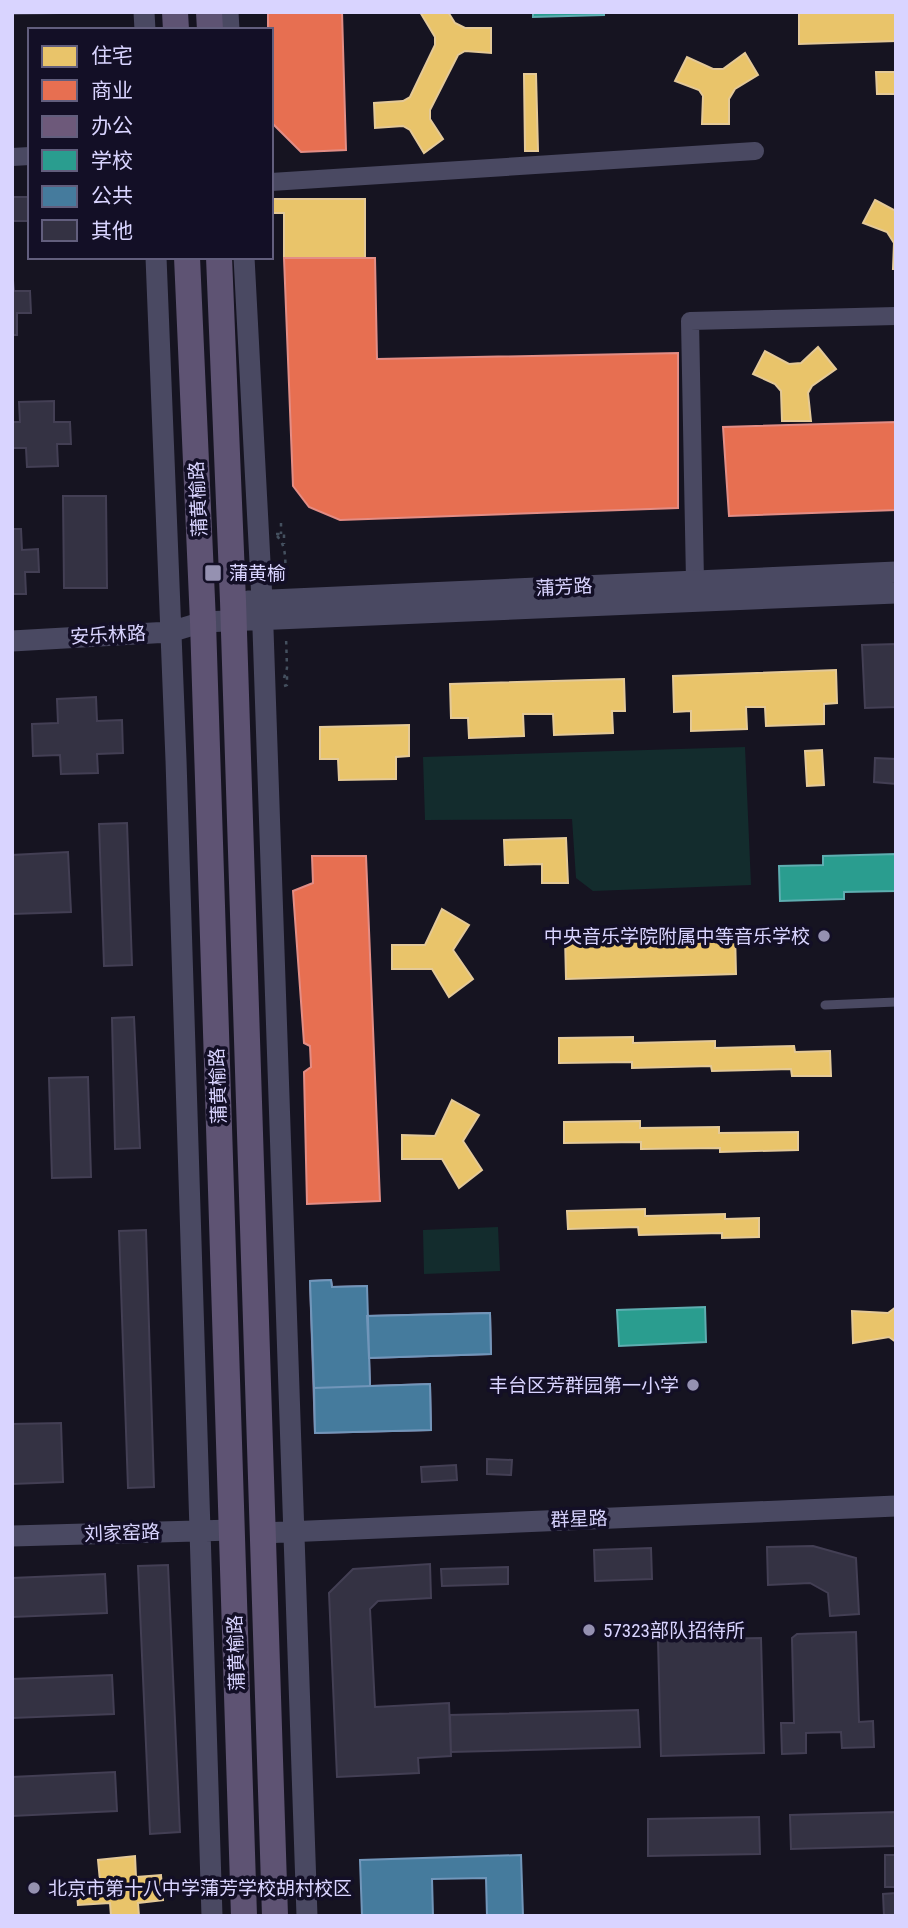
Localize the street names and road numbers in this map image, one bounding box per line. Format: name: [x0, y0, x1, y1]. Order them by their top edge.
street label: 蒲黄榆路: [185, 460, 211, 538]
street label: 蒲芳路: [535, 574, 593, 600]
street label: 安乐林路: [69, 622, 147, 648]
street label: 蒲黄榆路: [205, 1048, 231, 1124]
street label: 群星路: [550, 1507, 608, 1531]
street label: 刘家窑路: [84, 1520, 160, 1546]
street label: 蒲黄榆路: [223, 1615, 249, 1691]

